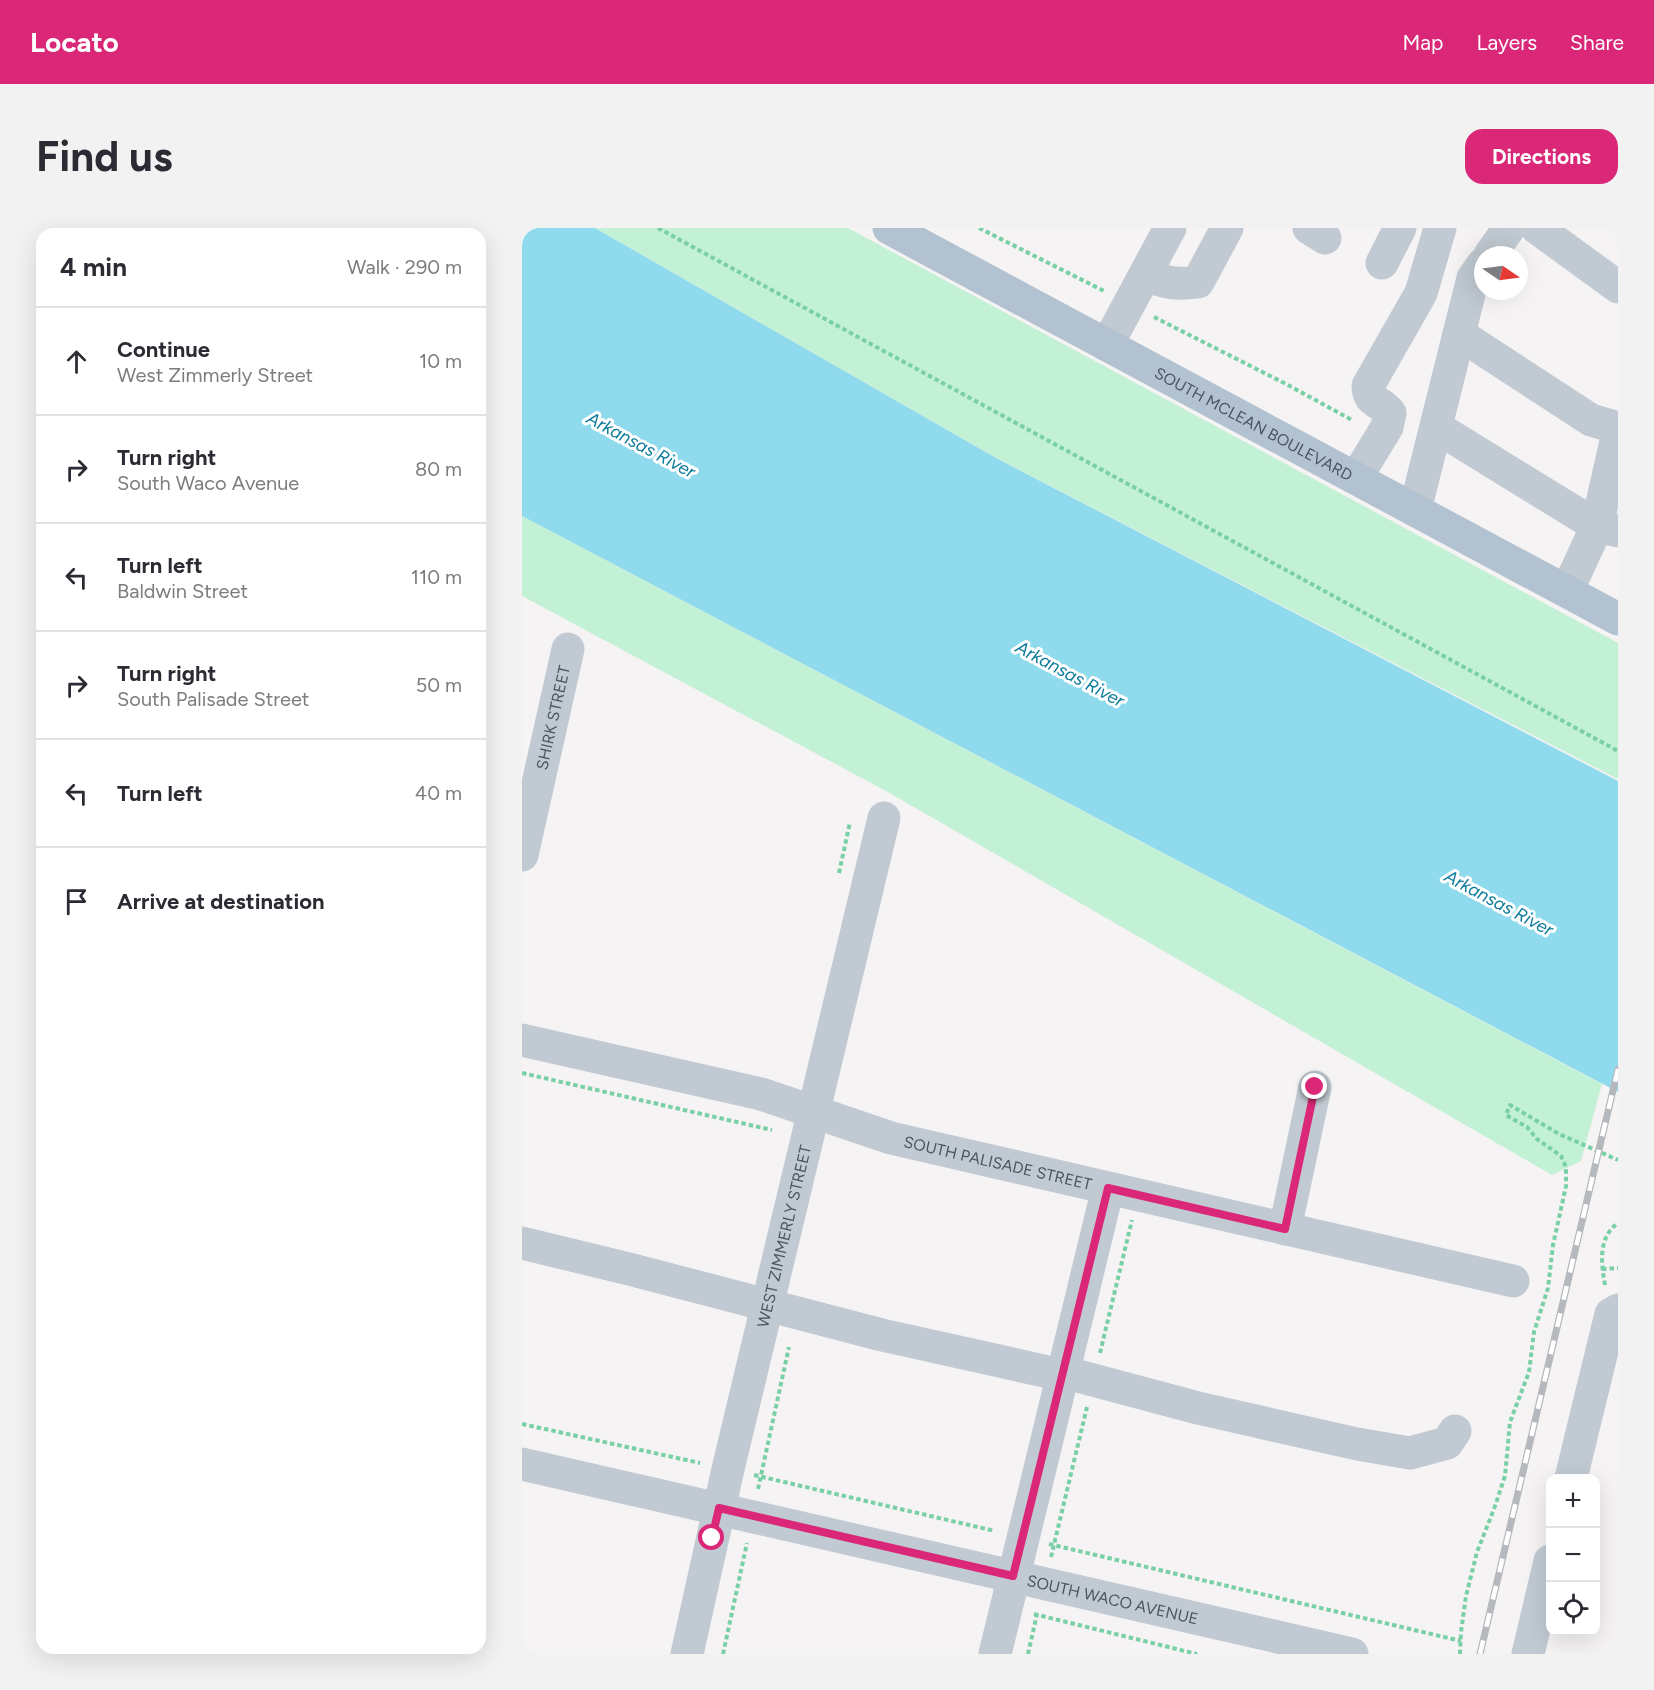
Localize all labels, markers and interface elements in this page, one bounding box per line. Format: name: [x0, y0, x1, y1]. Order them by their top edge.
text: Locato: [30, 25, 119, 59]
text: Map: [1403, 30, 1443, 55]
text: Layers: [1476, 30, 1537, 55]
text: Share: [1570, 30, 1624, 55]
button: Directions: [1465, 129, 1618, 184]
text: Find us: [36, 131, 173, 182]
north arrow: [1474, 246, 1528, 300]
text: 4 min: [60, 251, 127, 283]
text: Walk · 290 m: [347, 255, 462, 279]
text: Continue: [117, 336, 210, 363]
icon: ahead: [60, 345, 93, 378]
text: 10 m: [419, 349, 462, 373]
text: West Zimmerly Street: [117, 363, 313, 387]
street label: SOUTH MCLEAN BOULEVARD: [1151, 363, 1356, 485]
water label: Arkansas River: [582, 407, 700, 483]
text: Turn right: [117, 444, 216, 471]
icon: right: [60, 453, 93, 486]
text: 80 m: [415, 457, 462, 481]
text: South Waco Avenue: [117, 471, 299, 495]
text: Turn left: [117, 552, 203, 579]
icon: left: [60, 561, 93, 594]
text: 110 m: [411, 565, 462, 589]
text: Baldwin Street: [117, 579, 248, 603]
water label: Arkansas River: [1011, 636, 1129, 712]
text: Turn right: [117, 660, 216, 687]
street label: SHIRK STREET: [532, 663, 574, 772]
icon: right: [60, 669, 93, 702]
text: 50 m: [416, 673, 462, 697]
text: South Palisade Street: [117, 687, 309, 711]
icon: left: [60, 777, 93, 810]
text: Turn left: [117, 780, 203, 807]
text: 40 m: [415, 781, 462, 805]
water label: Arkansas River: [1440, 865, 1558, 941]
icon: arrive: [60, 885, 93, 918]
text: Arrive at destination: [117, 888, 325, 915]
route end: [1301, 1073, 1327, 1099]
street label: SOUTH PALISADE STREET: [902, 1132, 1094, 1194]
street label: WEST ZIMMERLY STREET: [753, 1143, 815, 1329]
map controls: [1546, 1474, 1600, 1636]
button: +: [1546, 1474, 1600, 1528]
route start: [698, 1524, 724, 1550]
button: −: [1546, 1528, 1600, 1582]
street label: SOUTH WACO AVENUE: [1025, 1571, 1200, 1629]
button: locate: [1546, 1582, 1600, 1636]

